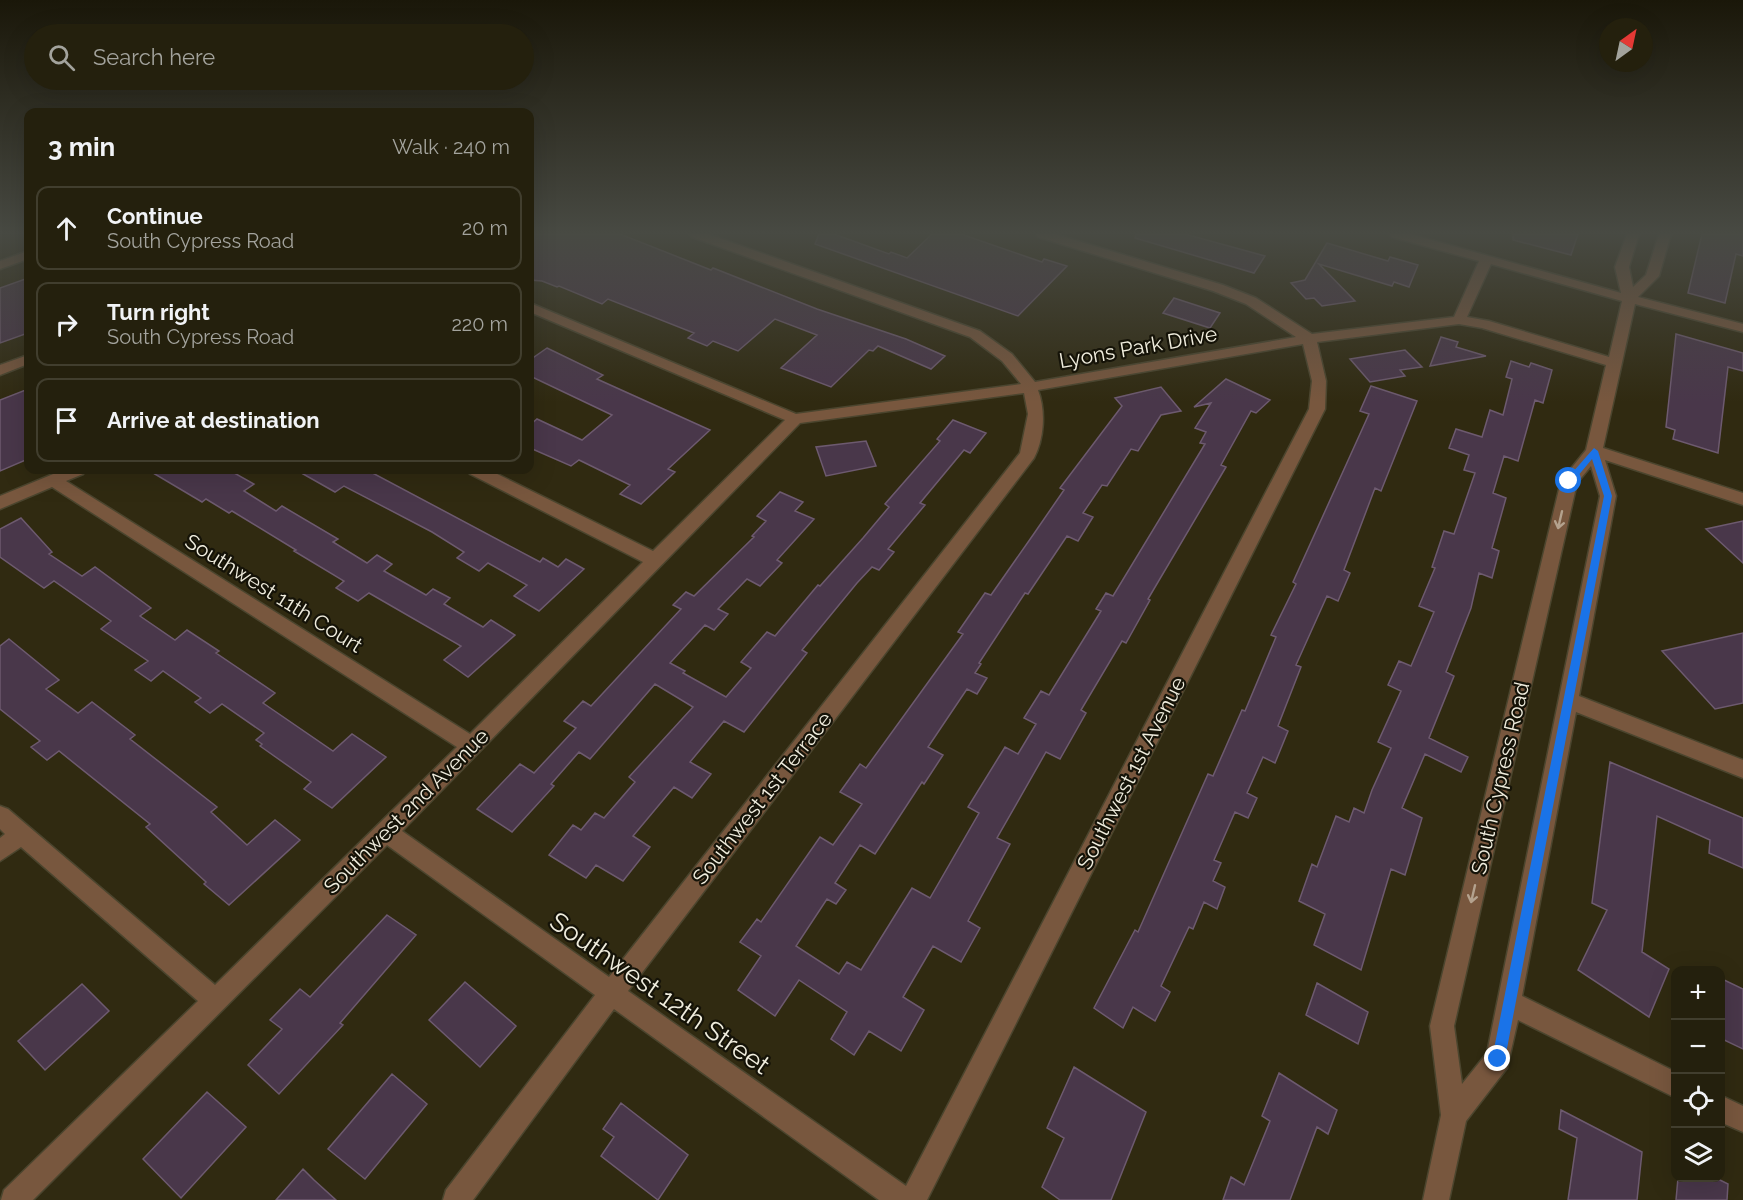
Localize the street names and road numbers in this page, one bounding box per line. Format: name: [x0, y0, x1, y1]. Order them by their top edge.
street label: Lyons Park Drive: [1057, 321, 1219, 373]
street label: Southwest 11th Court: [181, 528, 367, 658]
street label: Southwest 1st Avenue: [1072, 672, 1190, 874]
street label: South Cypress Road: [1466, 679, 1534, 877]
street label: Southwest 1st Terrace: [687, 707, 837, 889]
street label: Southwest 2nd Avenue: [318, 723, 494, 899]
street label: Southwest 12th Street: [544, 906, 776, 1080]

